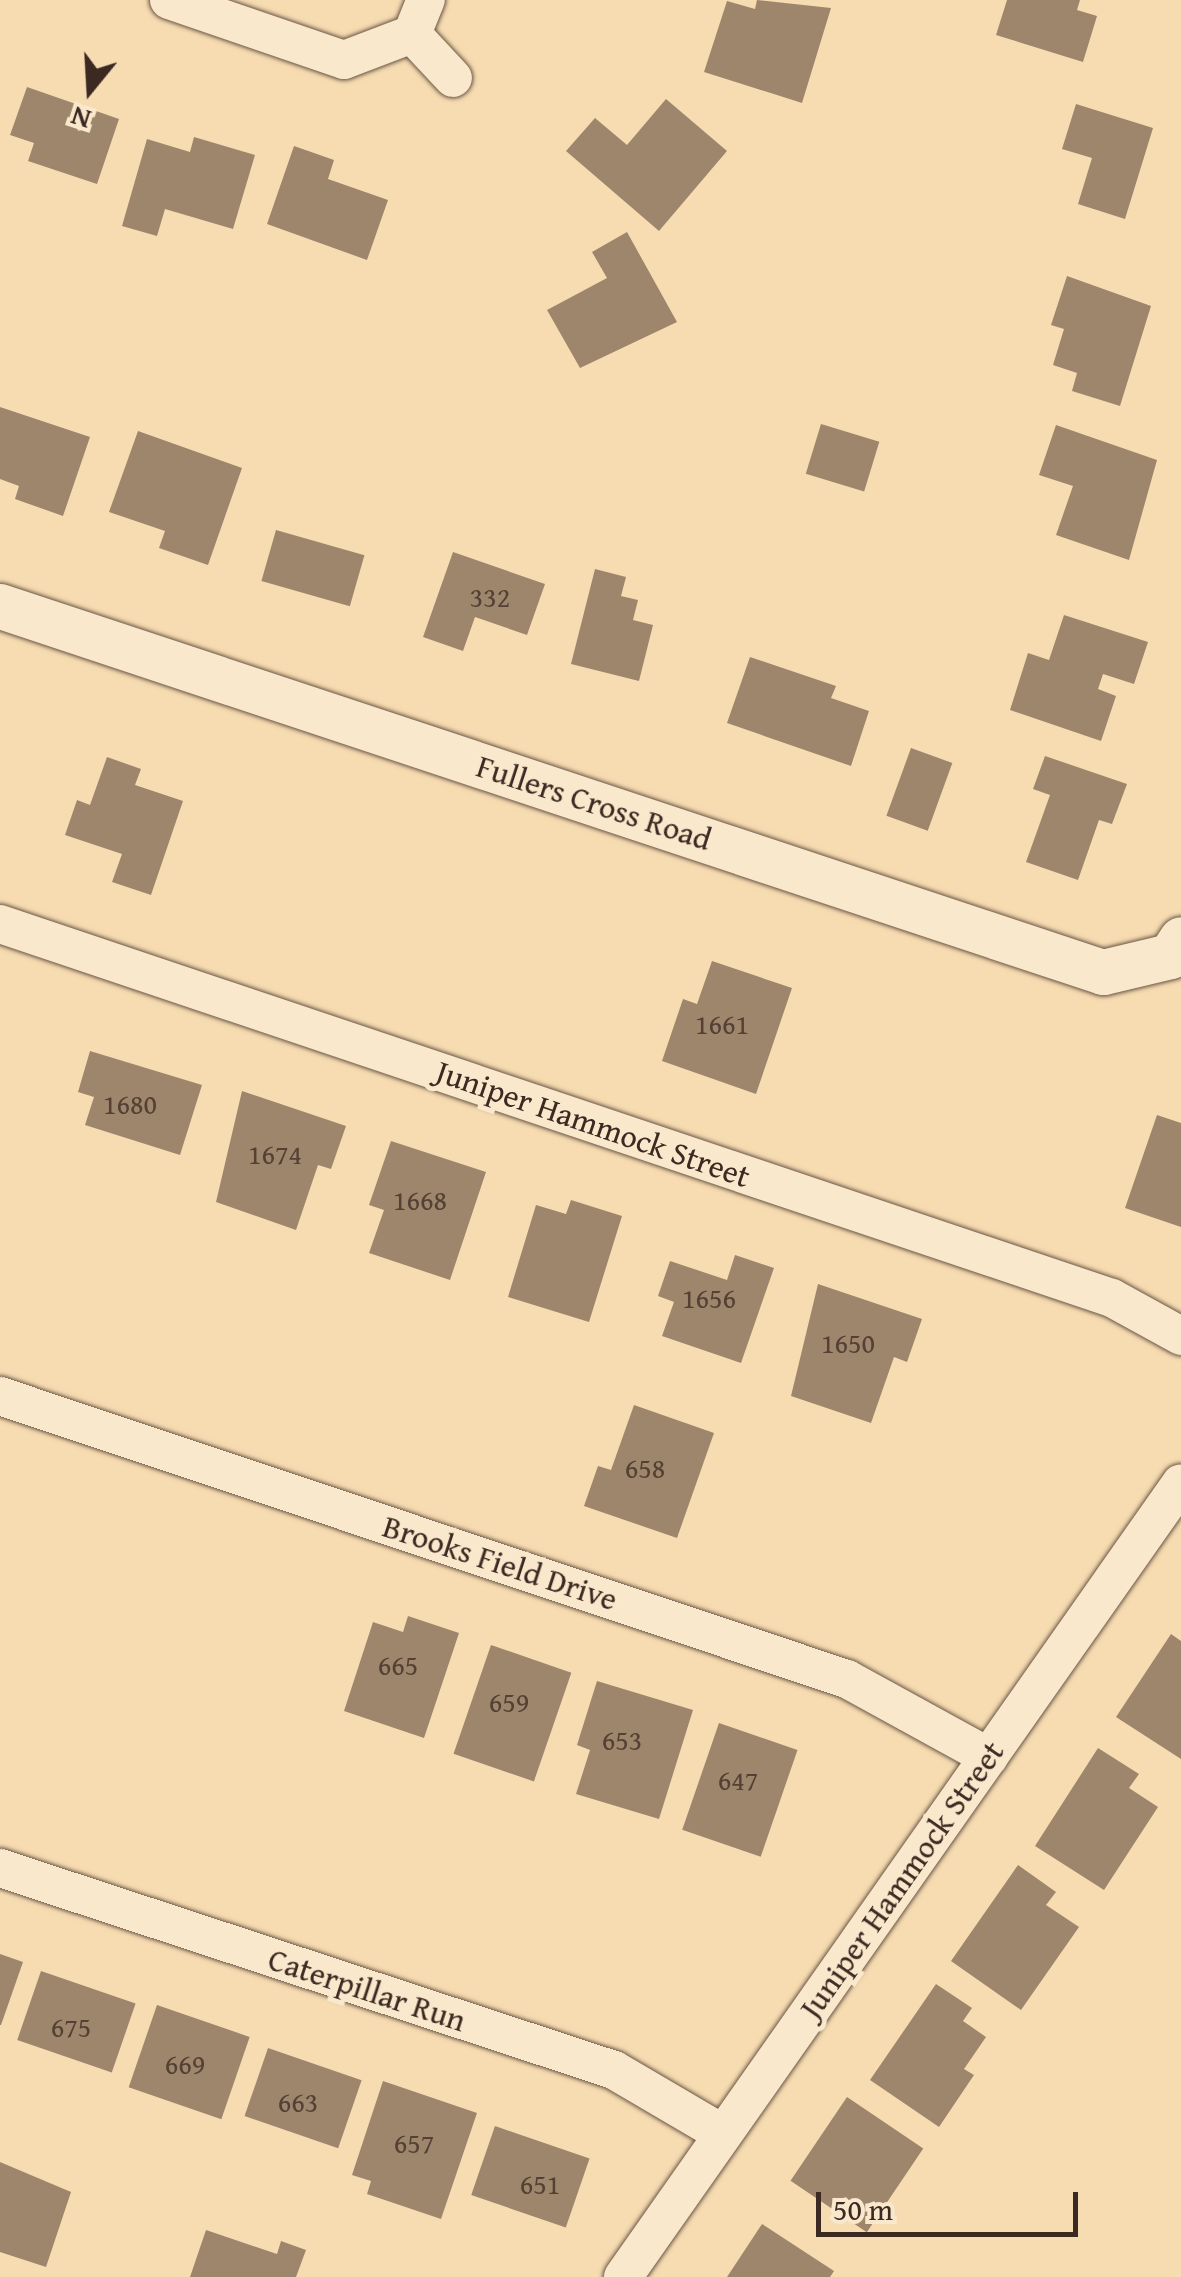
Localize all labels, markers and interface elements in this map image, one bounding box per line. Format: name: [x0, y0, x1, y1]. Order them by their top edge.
north arrow: [40, 40, 140, 140]
text: N: [65, 97, 96, 141]
house number: 332: [470, 580, 510, 614]
street label: Fullers Cross Road: [472, 747, 716, 859]
house number: 1661: [695, 1007, 749, 1041]
street label: Juniper Hammock Street: [431, 1052, 755, 1196]
house number: 1680: [103, 1087, 157, 1121]
house number: 1674: [248, 1137, 302, 1171]
house number: 1668: [393, 1183, 447, 1217]
house number: 1656: [682, 1281, 736, 1315]
house number: 1650: [821, 1326, 875, 1360]
house number: 658: [625, 1451, 665, 1485]
street label: Brooks Field Drive: [378, 1507, 622, 1619]
house number: 665: [378, 1648, 418, 1682]
house number: 659: [489, 1685, 529, 1719]
house number: 653: [602, 1723, 642, 1757]
street label: Juniper Hammock Street: [792, 1734, 1012, 2026]
house number: 647: [718, 1763, 758, 1797]
street label: Caterpillar Run: [263, 1940, 471, 2040]
house number: 675: [51, 2010, 91, 2044]
house number: 669: [165, 2047, 205, 2081]
house number: 663: [278, 2085, 318, 2119]
house number: 657: [394, 2126, 434, 2160]
house number: 651: [520, 2167, 560, 2201]
scale bar: [821, 2172, 1084, 2234]
text: 50 m: [833, 2187, 893, 2231]

